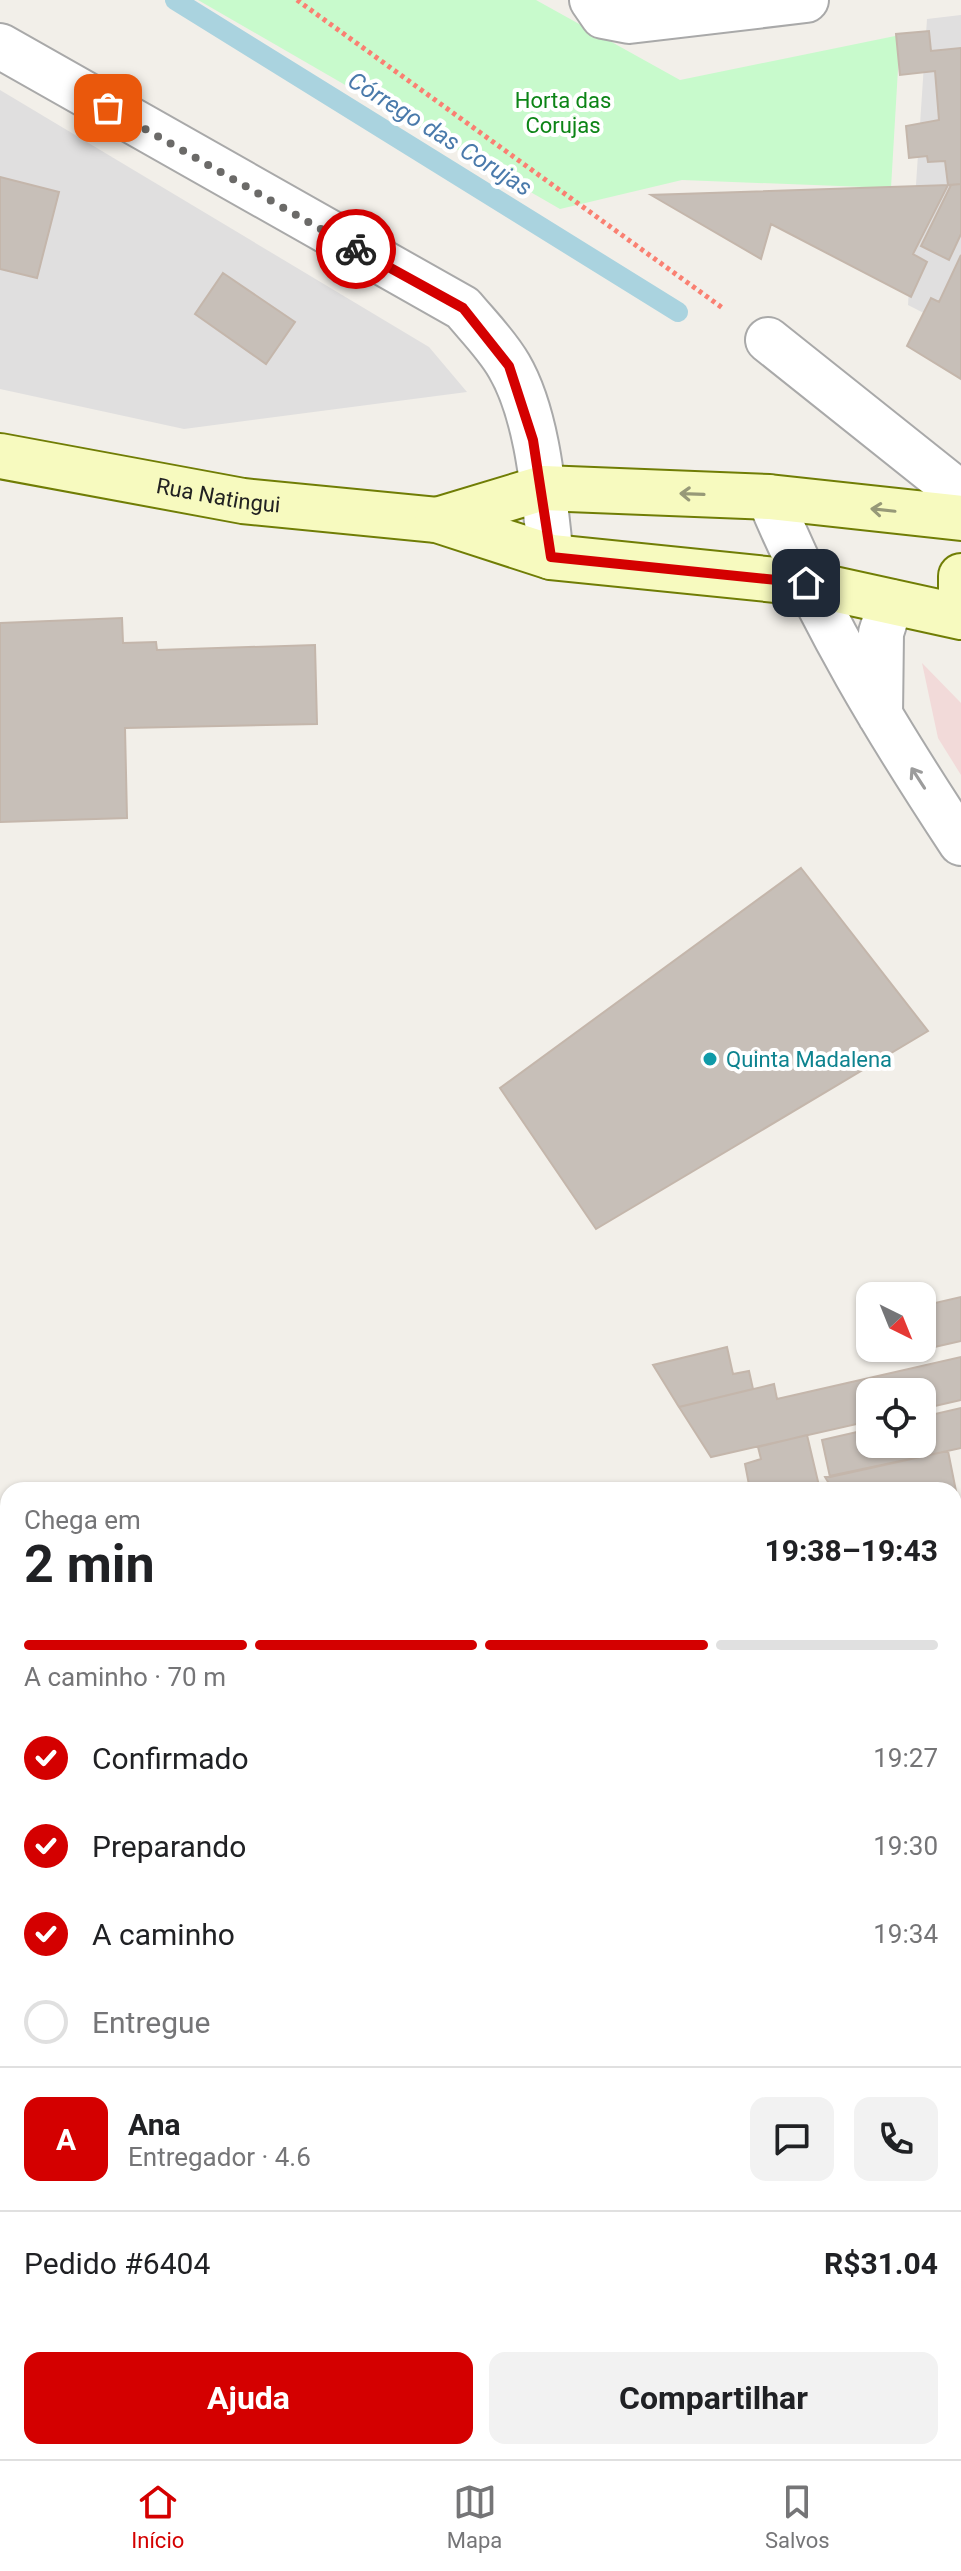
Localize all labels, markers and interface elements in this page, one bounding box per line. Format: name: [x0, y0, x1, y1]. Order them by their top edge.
water label: Córrego das Corujas: [343, 66, 537, 202]
pin: [74, 74, 142, 142]
icon: bag: [86, 86, 130, 130]
park label: Horta das Corujas: [515, 88, 611, 138]
courier: [316, 209, 396, 289]
icon: bike: [334, 227, 378, 271]
street label: Rua Natingui: [154, 473, 282, 517]
one-way arrow: [679, 486, 706, 501]
one-way arrow: [871, 502, 897, 517]
pin: [772, 549, 840, 617]
icon: home: [784, 561, 828, 605]
one-way arrow: [910, 767, 926, 790]
place label: Quinta Madalena: [726, 1047, 892, 1072]
marker: Quinta Madalena: [701, 1050, 719, 1068]
north arrow: [856, 1282, 936, 1362]
map controls: [856, 1282, 936, 1458]
button: locate: [856, 1378, 936, 1458]
text: Chega em: [24, 1505, 141, 1535]
text: 19:38–19:43: [764, 1533, 938, 1568]
text: 2 min: [24, 1534, 155, 1595]
text: A caminho · 70 m: [24, 1662, 226, 1692]
icon: check: [24, 1736, 68, 1780]
text: Confirmado: [92, 1741, 249, 1776]
text: 19:27: [873, 1743, 938, 1773]
icon: check: [24, 1824, 68, 1868]
text: Preparando: [92, 1829, 246, 1864]
text: 19:30: [873, 1831, 938, 1861]
icon: check: [24, 1912, 68, 1956]
text: A caminho: [92, 1917, 235, 1952]
text: 19:34: [873, 1919, 938, 1949]
text: Entregue: [92, 2005, 211, 2040]
button: chat: [750, 2097, 834, 2181]
button: phone: [854, 2097, 938, 2181]
text: Ana: [128, 2107, 181, 2142]
text: A: [56, 2122, 76, 2157]
text: Entregador · 4.6: [128, 2142, 311, 2172]
text: Pedido #6404: [24, 2246, 210, 2281]
text: R$31.04: [824, 2246, 938, 2281]
button: Ajuda: [24, 2352, 473, 2444]
button: Compartilhar: [489, 2352, 938, 2444]
tab: Início: [131, 2480, 184, 2553]
tab: Mapa: [447, 2480, 502, 2553]
tab: Salvos: [765, 2480, 830, 2553]

